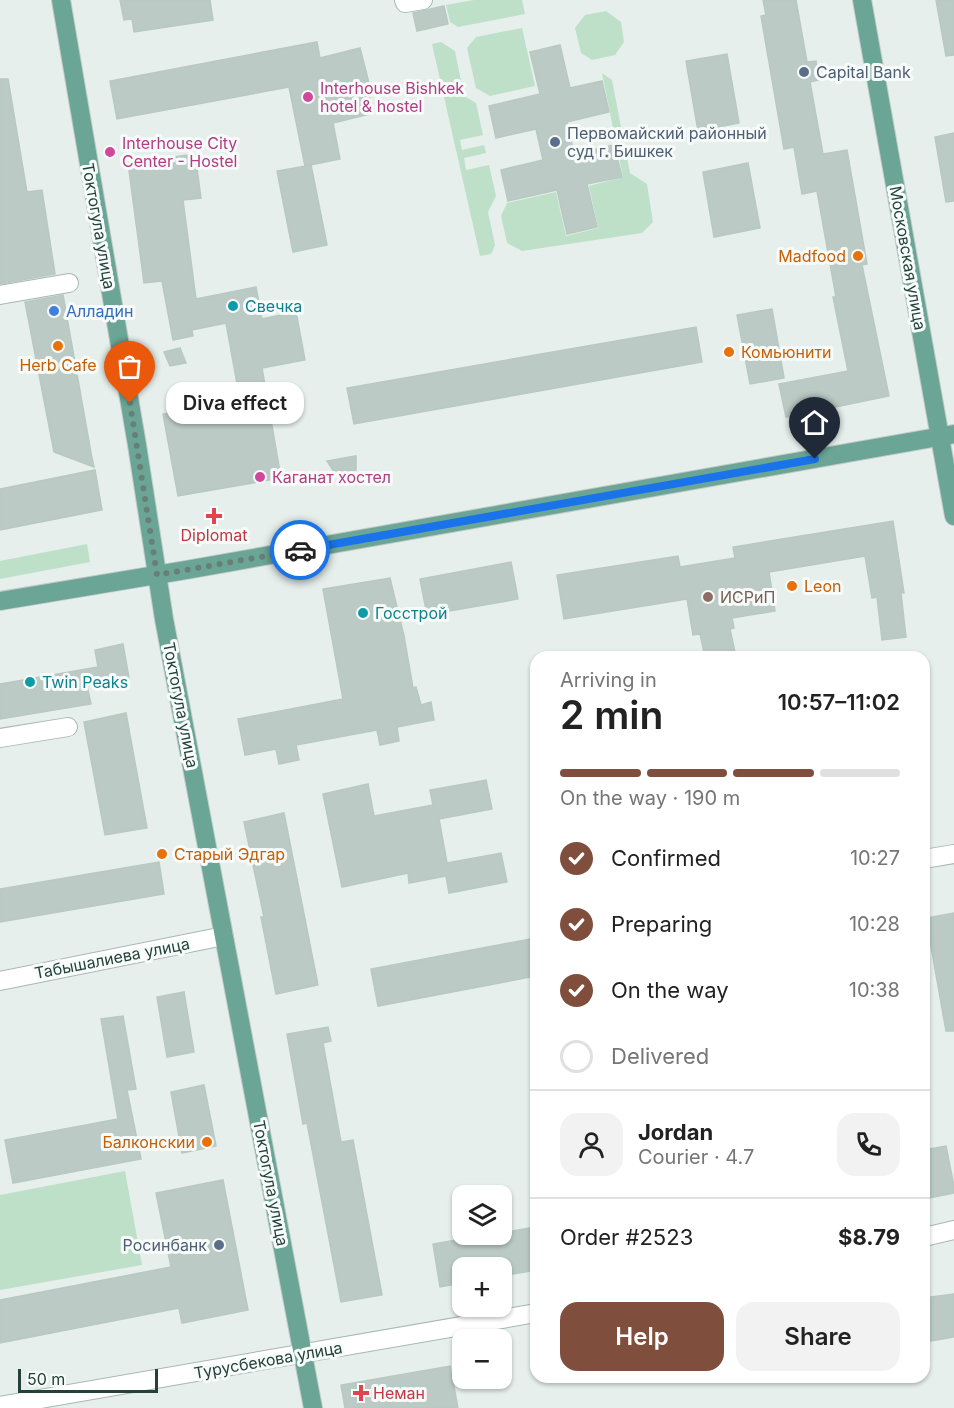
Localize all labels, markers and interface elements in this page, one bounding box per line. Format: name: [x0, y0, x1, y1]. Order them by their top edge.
place label: Capital Bank: [816, 62, 911, 82]
marker: Capital Bank: [797, 65, 811, 79]
place label: Interhouse Bishkek hotel & hostel: [320, 78, 464, 116]
marker: Interhouse Bishkek hotel & hostel: [301, 90, 315, 104]
place label: Первомайский районный суд г. Бишкек: [567, 123, 767, 161]
place label: Interhouse City Center - Hostel: [122, 133, 237, 171]
marker: Первомайский районный суд г. Бишкек: [548, 135, 562, 149]
marker: Interhouse City Center - Hostel: [103, 145, 117, 159]
street label: Токтогула улица: [78, 161, 120, 291]
street label: Московская улица: [885, 184, 931, 332]
place label: Madfood: [778, 246, 846, 266]
marker: Madfood: [851, 249, 865, 263]
place label: Свечка: [245, 296, 302, 316]
marker: Свечка: [226, 299, 240, 313]
place label: Алладин: [66, 301, 133, 321]
marker: Алладин: [47, 304, 61, 318]
marker: Herb Cafe: [51, 339, 65, 353]
pin: [104, 341, 155, 403]
place label: Комьюнити: [741, 342, 832, 362]
marker: Комьюнити: [722, 345, 736, 359]
icon: bag: [113, 350, 146, 383]
place label: Herb Cafe: [19, 355, 97, 375]
callout: Diva effect: [166, 382, 304, 424]
text: Diva effect: [183, 391, 287, 415]
pin: [789, 397, 840, 459]
icon: home: [798, 406, 831, 439]
place label: Каганат хостел: [272, 467, 391, 487]
marker: Каганат хостел: [253, 470, 267, 484]
marker: Diplomat: [207, 509, 221, 523]
courier: [270, 520, 330, 580]
place label: Diplomat: [181, 525, 247, 545]
icon: car: [284, 534, 317, 567]
place label: Leon: [804, 576, 841, 596]
marker: Leon: [785, 579, 799, 593]
place label: ИСРиП: [720, 587, 775, 607]
marker: ИСРиП: [701, 590, 715, 604]
place label: Госстрой: [375, 603, 447, 623]
marker: Госстрой: [356, 606, 370, 620]
street label: Токтогула улица: [159, 640, 203, 770]
text: Arriving in: [560, 668, 657, 692]
place label: Twin Peaks: [42, 672, 128, 692]
marker: Twin Peaks: [23, 675, 37, 689]
text: 10:57–11:02: [778, 689, 900, 715]
text: 2 min: [560, 691, 663, 738]
text: On the way · 190 m: [560, 786, 740, 810]
icon: check: [560, 842, 593, 875]
place label: Старый Эдгар: [174, 844, 285, 864]
text: Confirmed: [611, 845, 721, 871]
text: 10:27: [850, 846, 900, 870]
marker: Старый Эдгар: [155, 847, 169, 861]
icon: check: [560, 908, 593, 941]
text: Preparing: [611, 911, 712, 937]
text: 10:28: [849, 912, 900, 936]
street label: Табышалиева улица: [33, 933, 191, 983]
icon: check: [560, 974, 593, 1007]
text: On the way: [611, 977, 729, 1003]
text: 10:38: [849, 978, 900, 1002]
text: Delivered: [611, 1043, 709, 1069]
button: person: [560, 1113, 623, 1176]
button: phone: [837, 1113, 900, 1176]
street label: Токтогула улица: [249, 1118, 293, 1248]
text: Jordan: [638, 1119, 713, 1145]
place label: Балконскии: [102, 1132, 195, 1152]
marker: Балконскии: [200, 1135, 214, 1149]
text: Courier · 4.7: [638, 1145, 754, 1169]
map controls: [452, 1185, 512, 1389]
button: layers: [452, 1185, 512, 1245]
text: Order #2523: [560, 1224, 693, 1250]
text: $8.79: [838, 1224, 900, 1250]
place label: Росинбанк: [123, 1235, 207, 1255]
marker: Росинбанк: [212, 1238, 226, 1252]
button: +: [452, 1257, 512, 1317]
button: Help: [560, 1302, 724, 1371]
button: Share: [736, 1302, 900, 1371]
button: −: [452, 1329, 512, 1389]
street label: Турусбекова улица: [192, 1337, 344, 1383]
scale bar: [18, 1366, 158, 1394]
text: 50 m: [27, 1369, 65, 1389]
place label: Неман: [373, 1383, 425, 1403]
marker: Неман: [354, 1386, 368, 1400]

